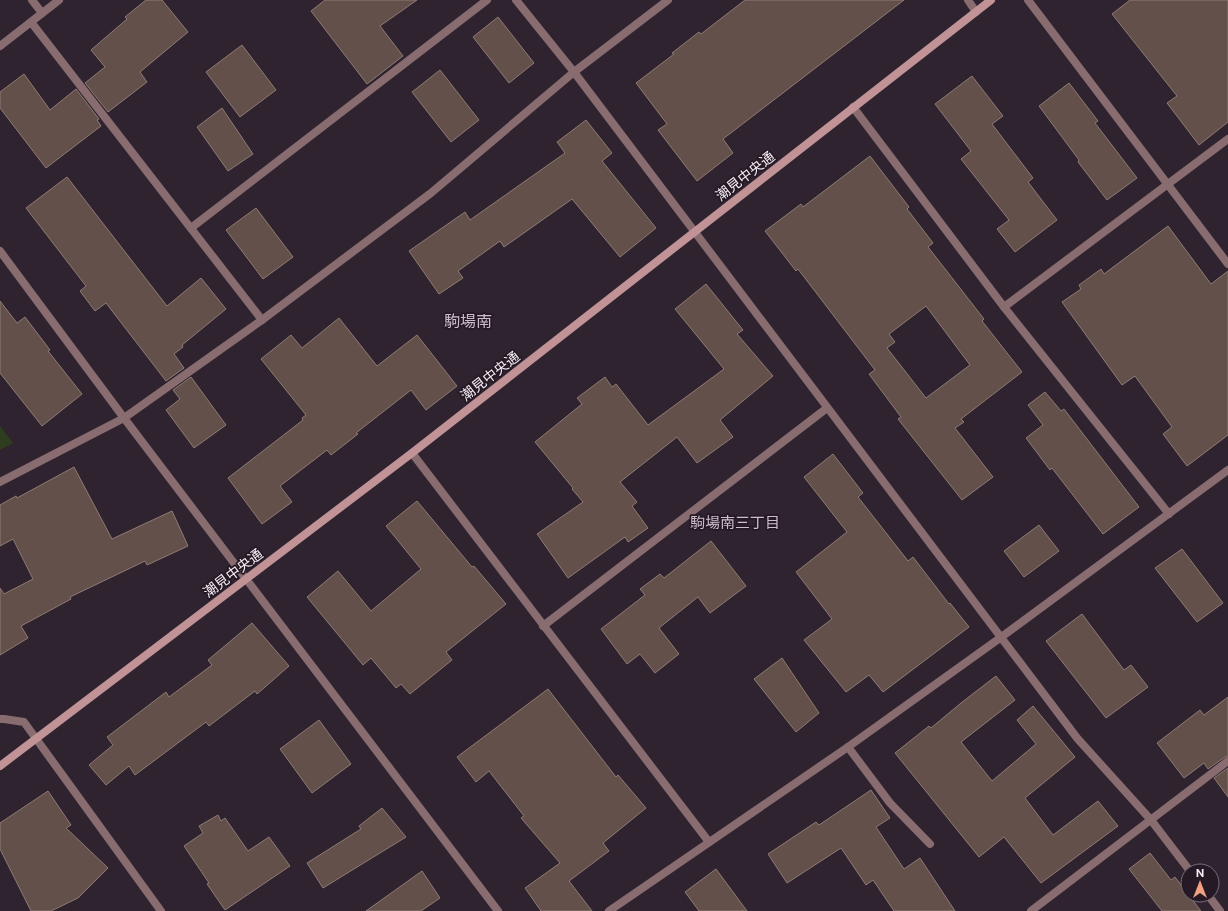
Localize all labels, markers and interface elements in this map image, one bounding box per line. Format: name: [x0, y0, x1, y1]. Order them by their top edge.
street label: 潮見中央通: [712, 148, 778, 204]
district label: 駒場南: [444, 312, 492, 331]
street label: 潮見中央通: [457, 348, 523, 404]
district label: 駒場南三丁目: [690, 514, 780, 531]
street label: 潮見中央通: [200, 546, 266, 600]
north arrow: [1180, 863, 1220, 903]
text: N: [1196, 867, 1204, 879]

